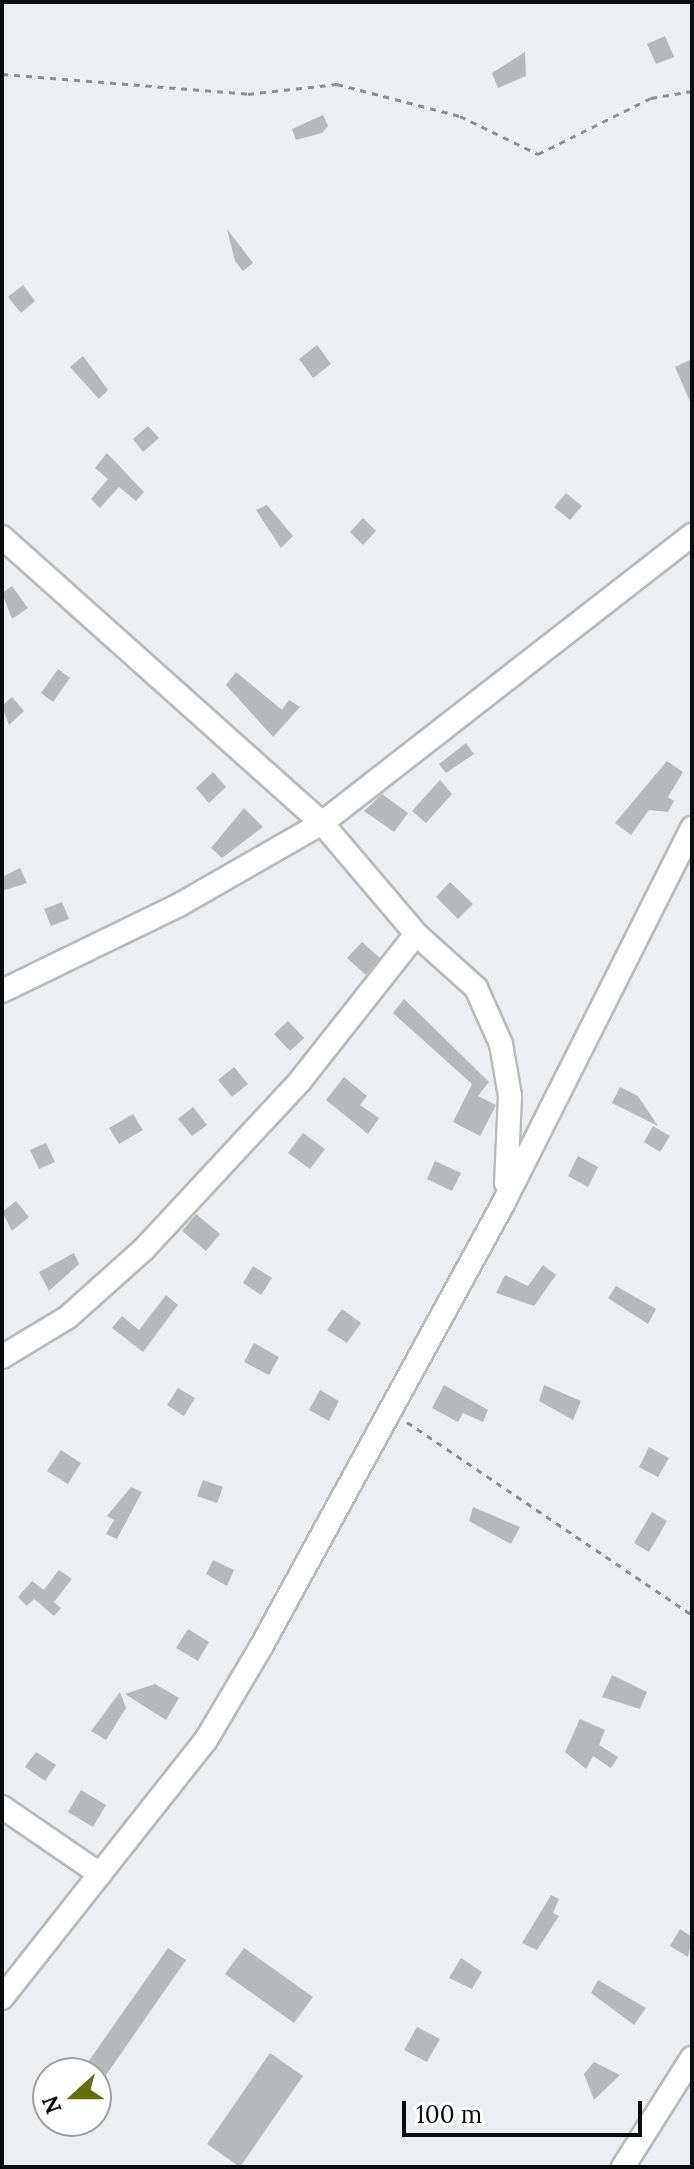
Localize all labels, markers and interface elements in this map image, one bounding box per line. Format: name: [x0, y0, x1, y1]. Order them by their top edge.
north arrow: [32, 2057, 112, 2137]
scale bar: [406, 2085, 646, 2135]
text: N: [35, 2092, 68, 2118]
text: 100 m: [416, 2099, 482, 2130]

